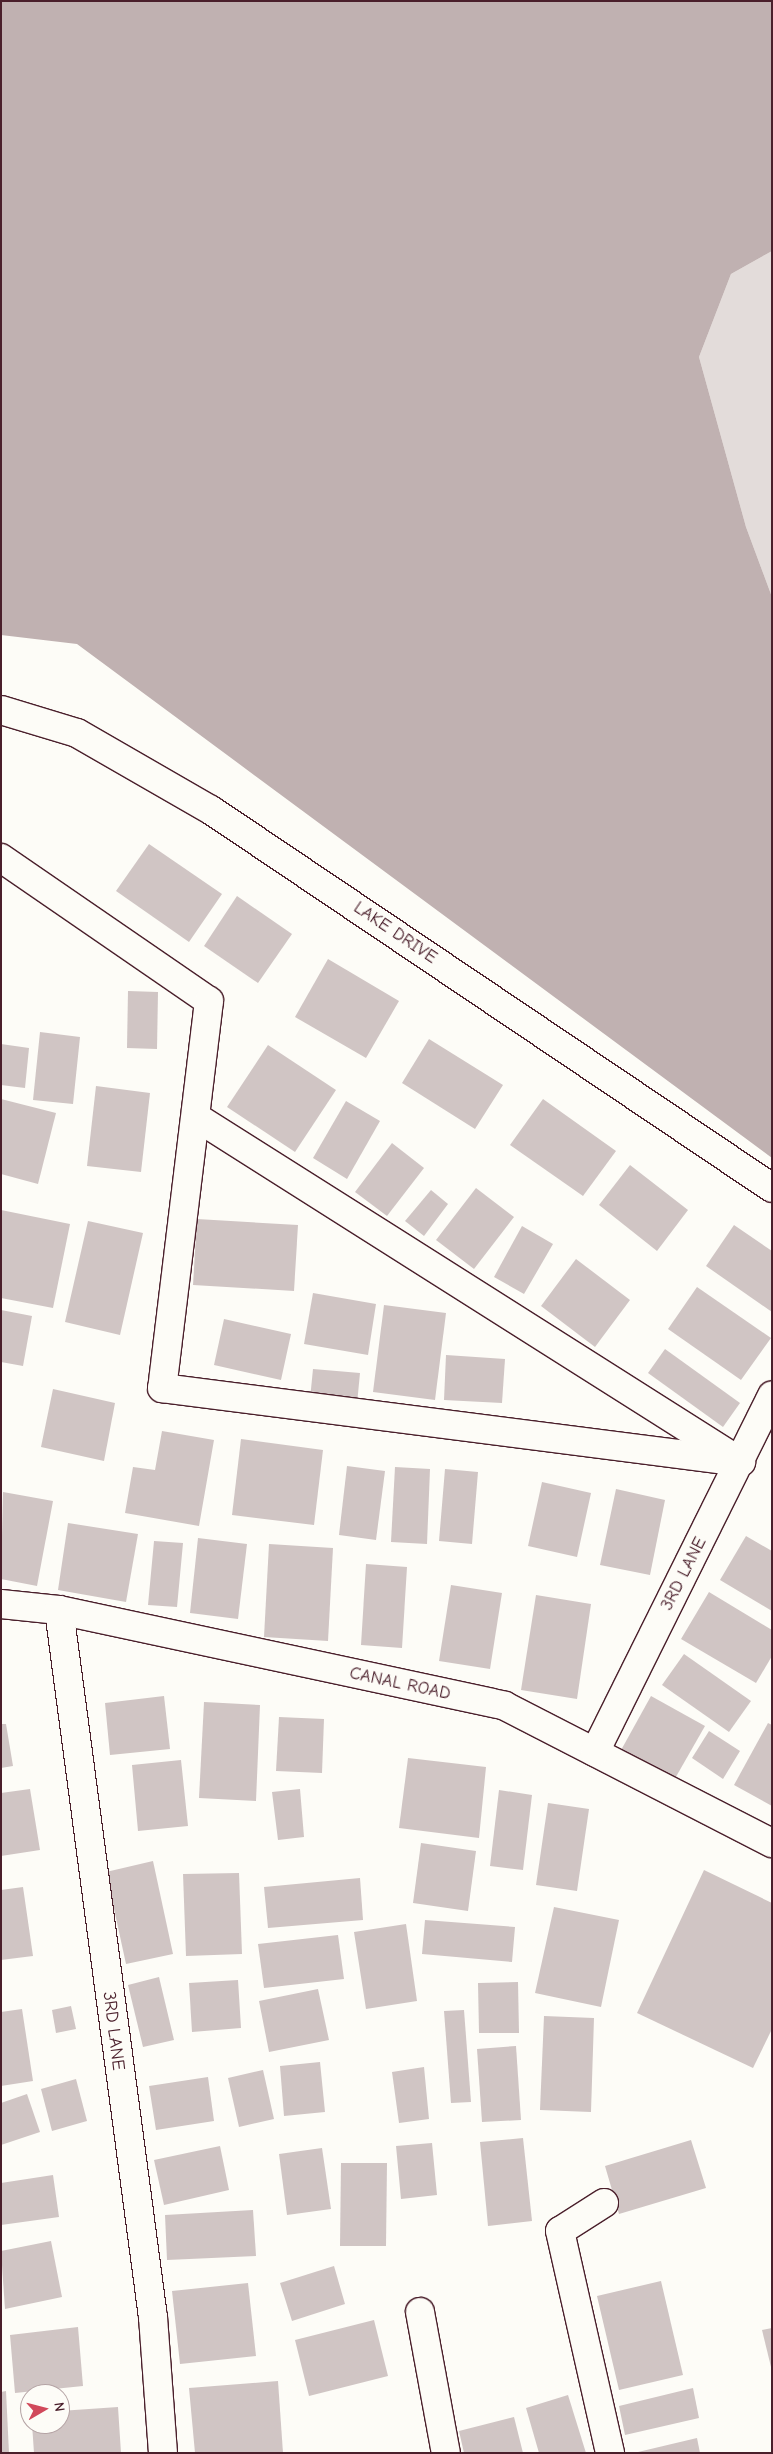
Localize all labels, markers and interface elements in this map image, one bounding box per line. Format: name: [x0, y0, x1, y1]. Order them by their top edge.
street label: LAKE DRIVE: [349, 897, 441, 969]
street label: 3RD LANE: [656, 1534, 712, 1614]
street label: CANAL ROAD: [347, 1663, 453, 1705]
street label: 3RD LANE: [97, 1990, 129, 2072]
north arrow: [20, 2384, 70, 2434]
text: N: [50, 2401, 68, 2413]

